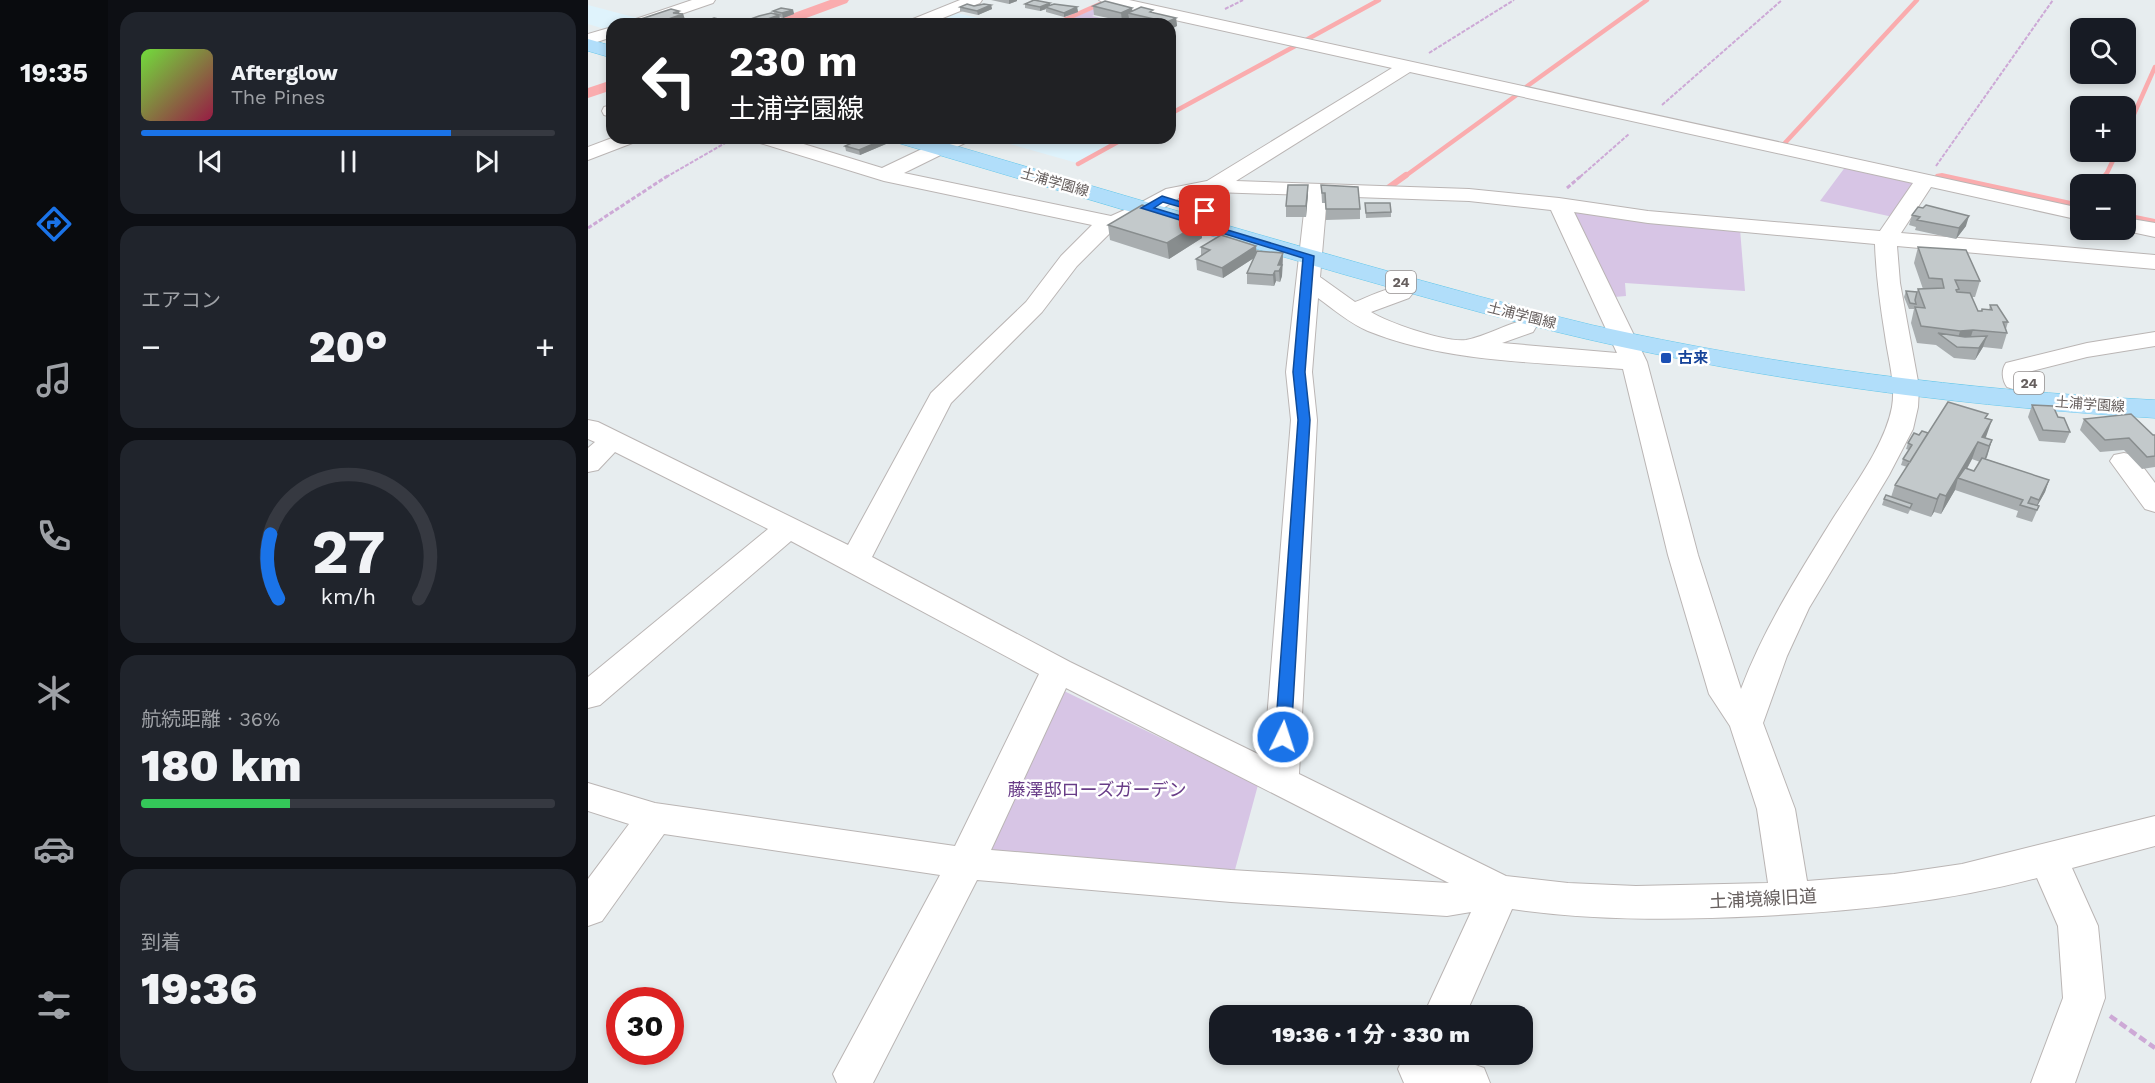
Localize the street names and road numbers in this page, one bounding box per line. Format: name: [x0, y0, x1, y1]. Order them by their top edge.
street label: 土浦学園線: [1019, 165, 1091, 199]
road number: 24: [1386, 271, 1416, 293]
street label: 土浦学園線: [1486, 299, 1558, 331]
road number: 24: [2014, 372, 2044, 394]
street label: 土浦学園線: [2055, 394, 2125, 414]
street label: 土浦境線旧道: [1708, 885, 1817, 912]

